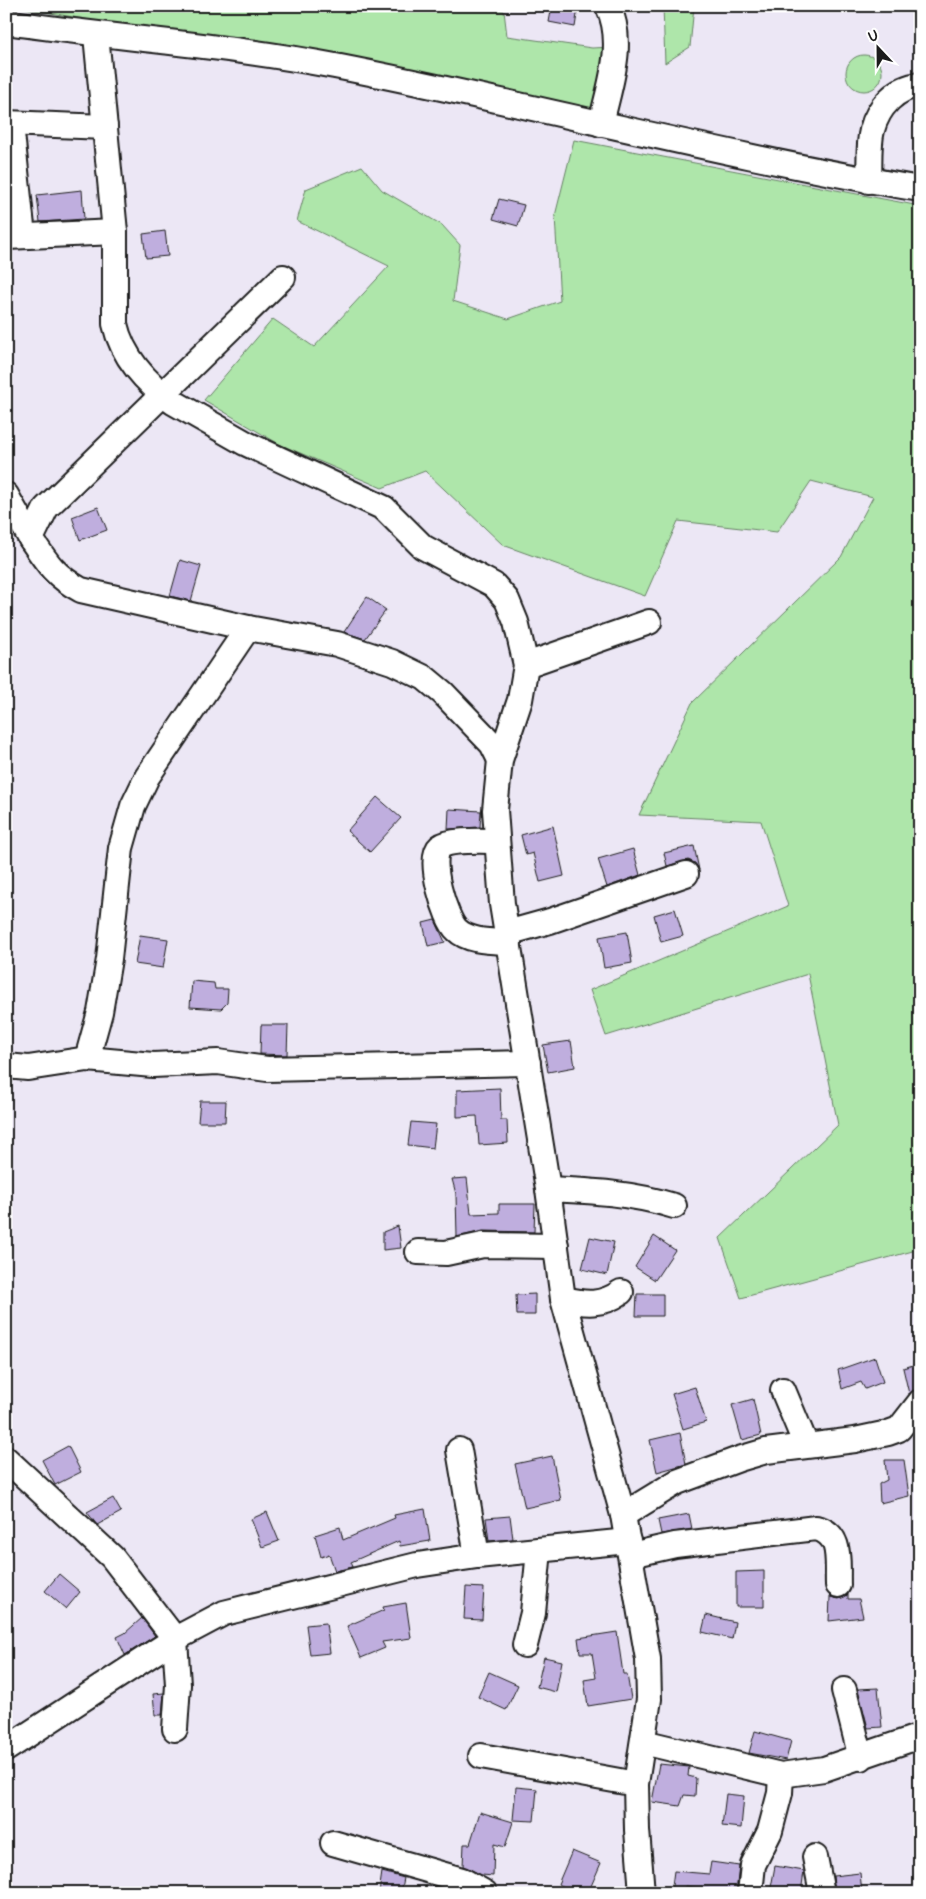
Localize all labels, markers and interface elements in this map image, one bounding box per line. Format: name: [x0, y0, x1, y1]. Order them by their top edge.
north arrow: [854, 22, 904, 72]
text: U: [866, 27, 881, 46]

